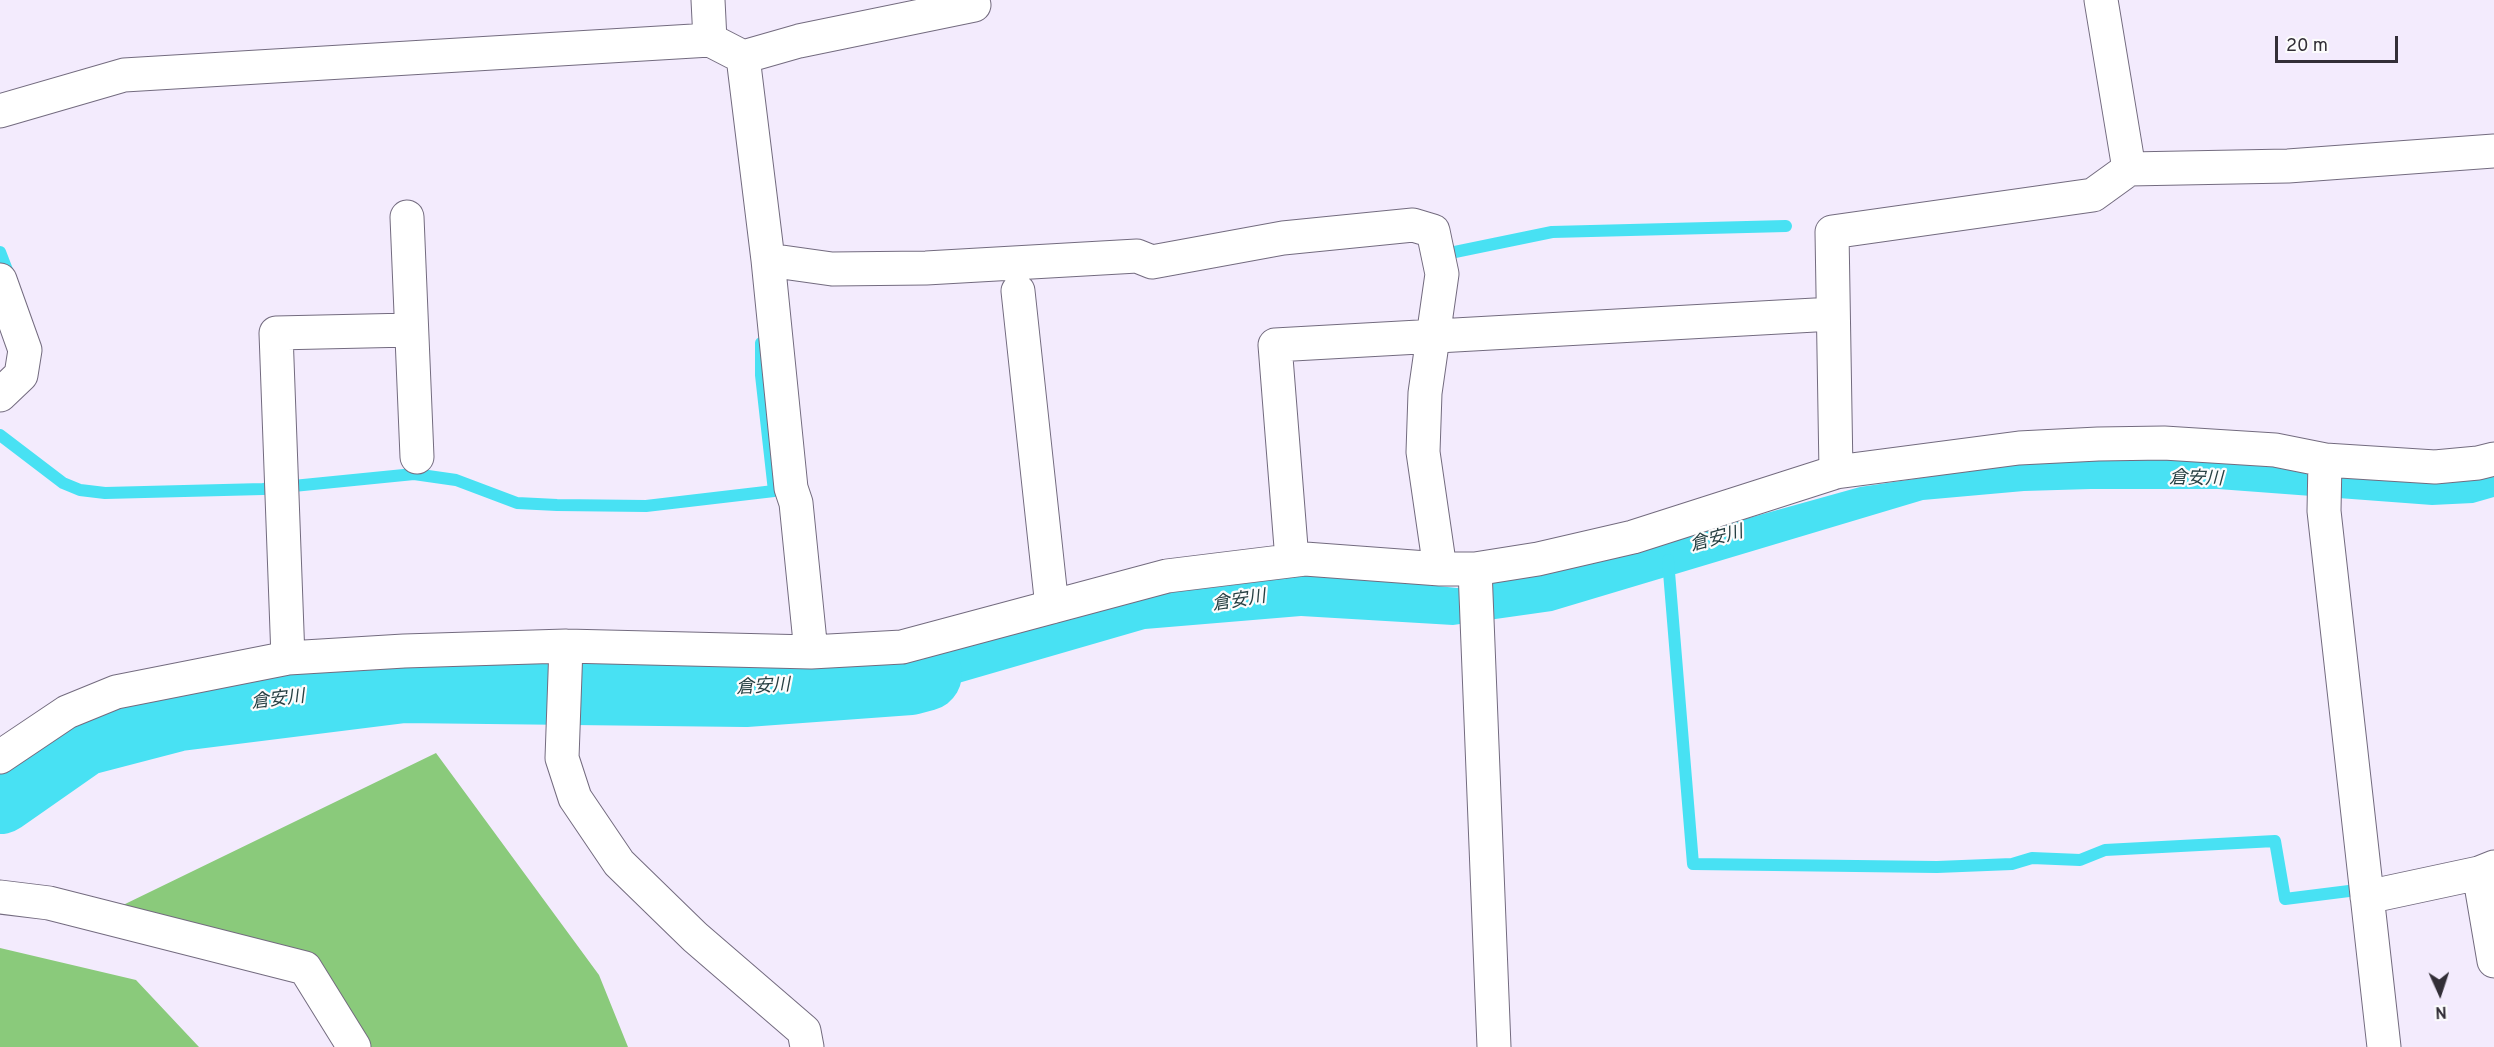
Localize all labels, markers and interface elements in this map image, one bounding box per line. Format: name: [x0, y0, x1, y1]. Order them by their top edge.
scale bar: [2278, 24, 2401, 62]
text: 20 m: [2286, 35, 2328, 58]
water label: 倉安川: [2169, 469, 2223, 491]
water label: 倉安川: [1688, 523, 1746, 557]
water label: 倉安川: [1211, 587, 1267, 617]
water label: 倉安川: [735, 676, 791, 700]
water label: 倉安川: [250, 687, 306, 715]
north arrow: [2410, 963, 2470, 1023]
text: N: [2435, 1001, 2447, 1021]

